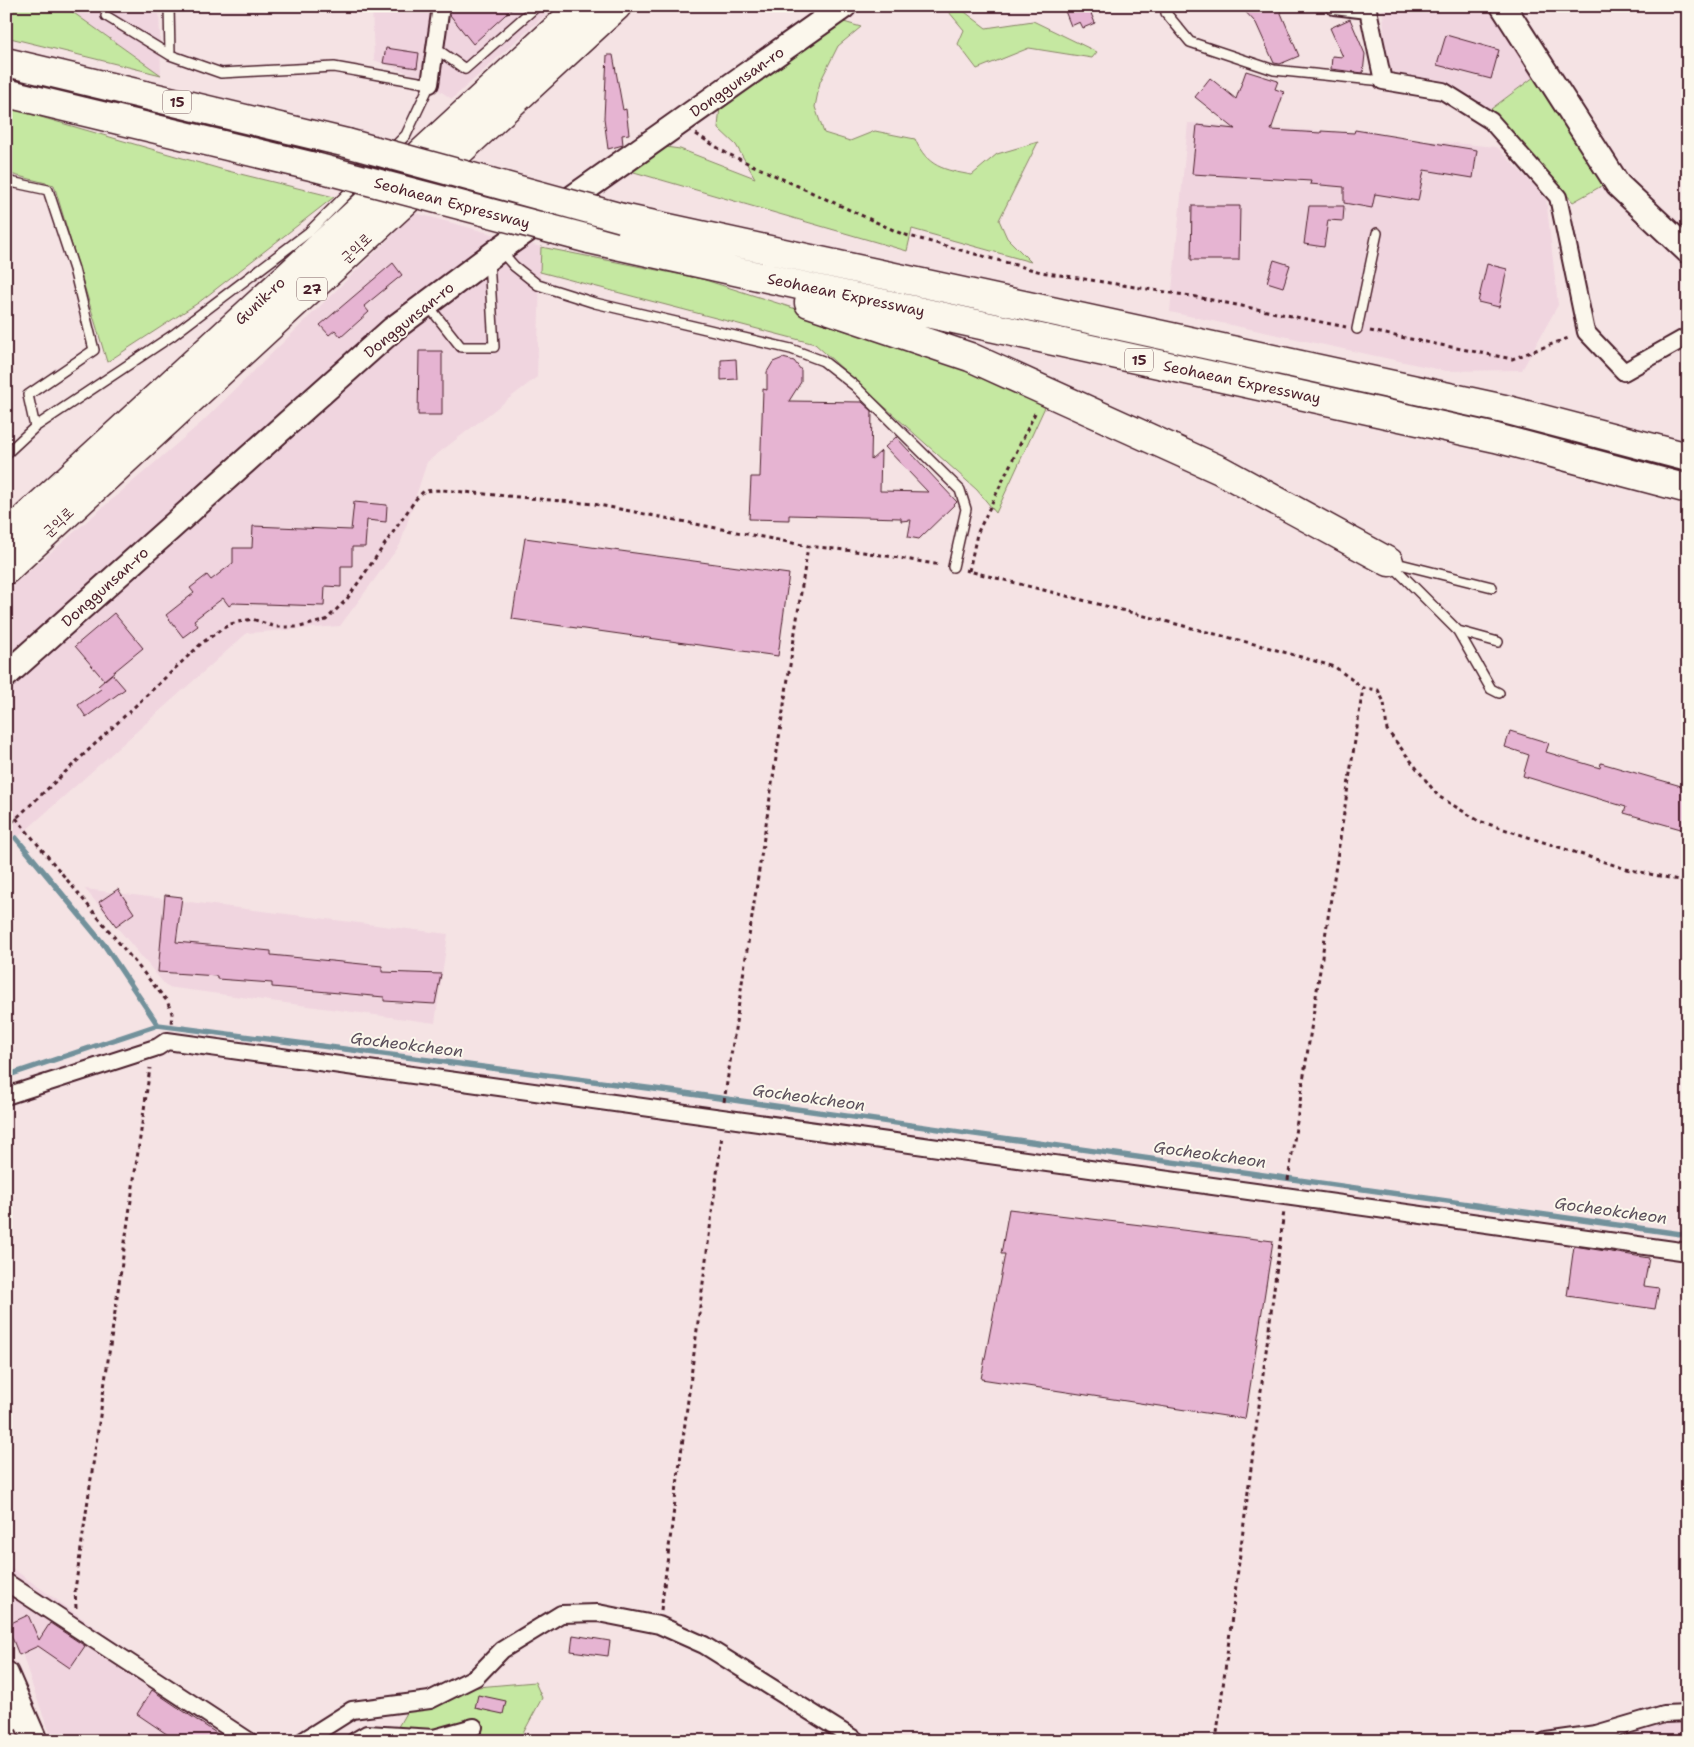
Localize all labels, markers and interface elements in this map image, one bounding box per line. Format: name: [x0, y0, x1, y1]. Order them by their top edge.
street label: Donggunsan-ro: [686, 42, 788, 122]
road number: 15: [163, 90, 191, 114]
street label: Seohaean Expressway: [372, 173, 532, 233]
street label: 군익로: [336, 228, 376, 268]
street label: Seohaean Expressway: [765, 269, 927, 321]
street label: Gunik-ro: [231, 273, 289, 329]
street label: Donggunsan-ro: [360, 277, 458, 363]
road number: 27: [297, 278, 327, 300]
road number: 15: [1125, 348, 1153, 372]
street label: Seohaean Expressway: [1161, 356, 1323, 408]
street label: 군익로: [38, 502, 78, 542]
street label: Donggunsan-ro: [57, 543, 153, 631]
water label: Gocheokcheon: [349, 1027, 464, 1062]
water label: Gocheokcheon: [751, 1079, 866, 1116]
water label: Gocheokcheon: [1152, 1136, 1267, 1173]
water label: Gocheokcheon: [1553, 1192, 1668, 1229]

